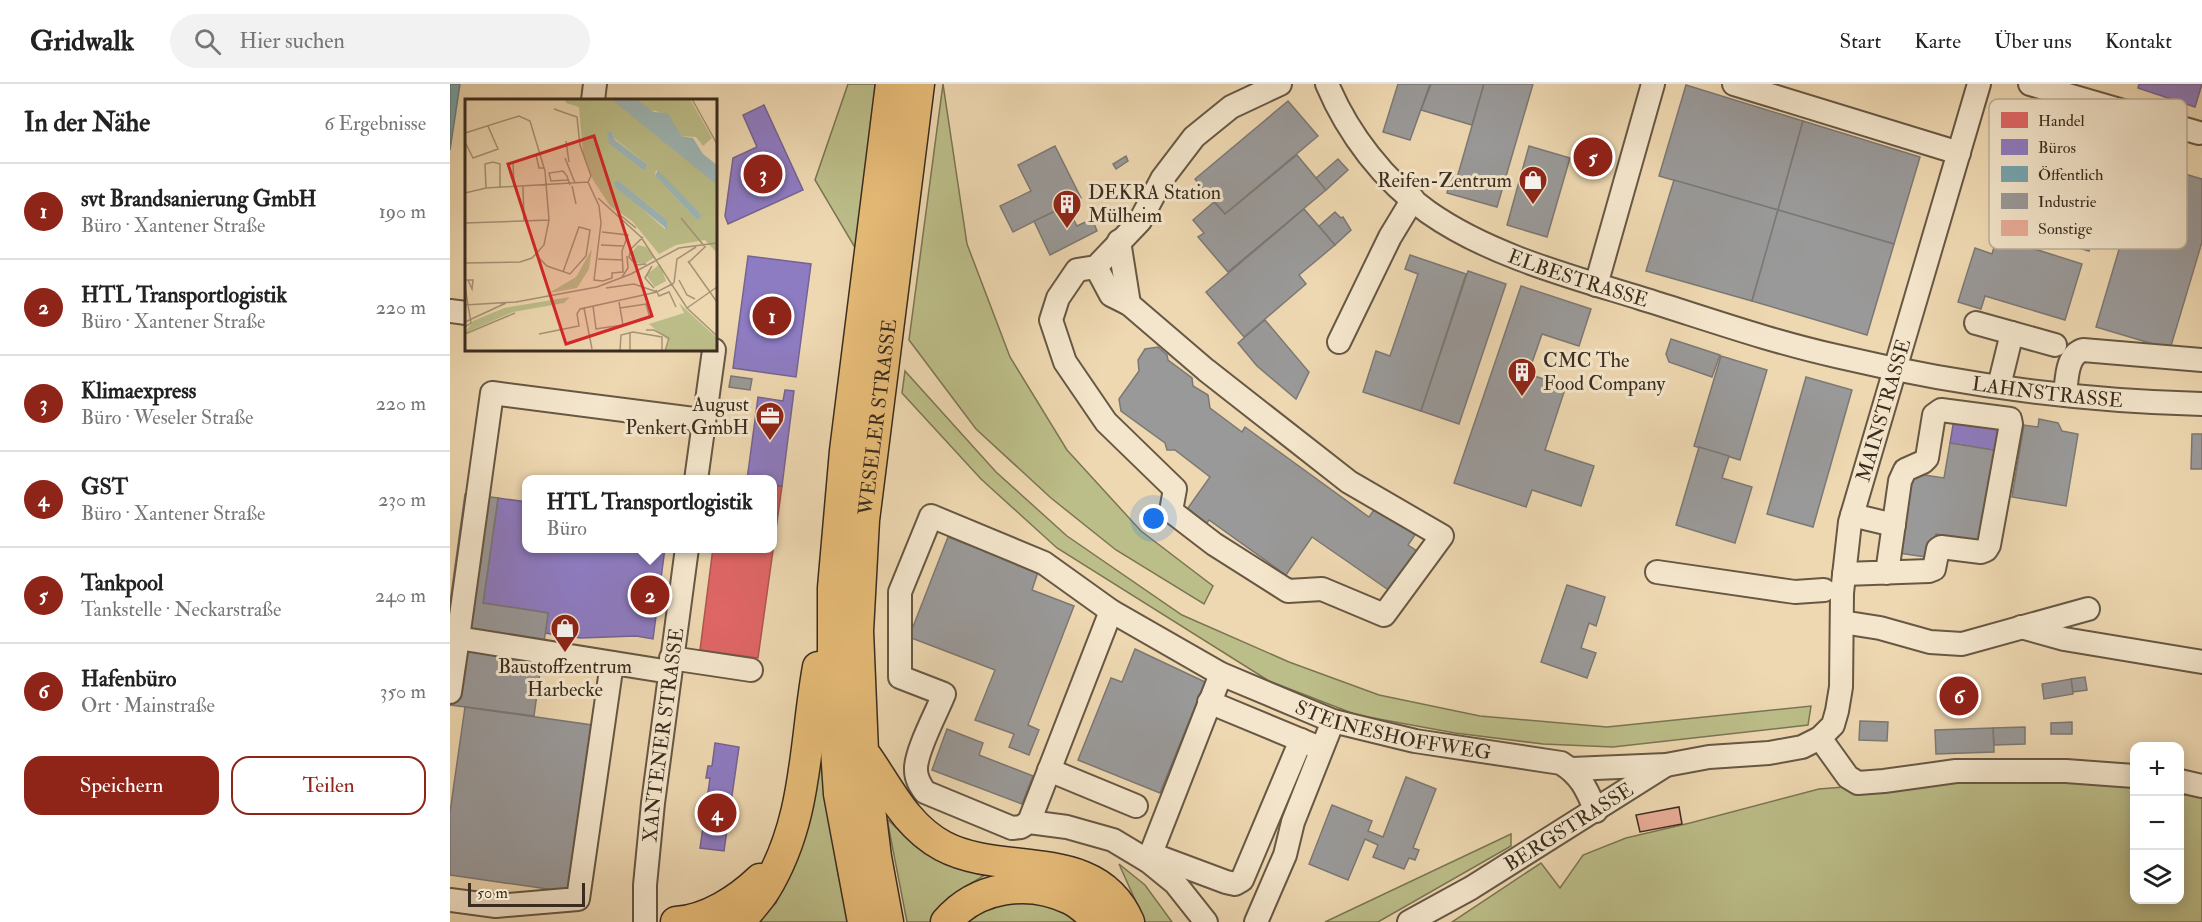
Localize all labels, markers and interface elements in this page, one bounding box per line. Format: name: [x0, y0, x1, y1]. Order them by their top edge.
search box: [170, 14, 590, 68]
text: Gridwalk: [30, 24, 134, 59]
icon: search: [191, 25, 224, 58]
text: Hier suchen: [239, 27, 345, 55]
text: Start: [1839, 28, 1881, 55]
text: Karte: [1914, 28, 1961, 55]
text: Über uns: [1994, 28, 2072, 55]
text: Kontakt: [2105, 28, 2172, 55]
inset map: [465, 99, 717, 351]
legend: [1989, 99, 2187, 249]
text: In der Nähe: [24, 107, 150, 139]
text: 6 Ergebnisse: [324, 111, 426, 136]
text: Handel: [2038, 111, 2085, 131]
pin: 5: [1574, 134, 1612, 180]
text: Büros: [2038, 138, 2076, 158]
pin: 3: [744, 152, 782, 196]
shop icon: Reifen-Zentrum: [1517, 164, 1549, 206]
text: Öffentlich: [2038, 165, 2104, 185]
place label: Reifen-Zentrum: [1377, 168, 1512, 193]
place label: DEKRA Station Mülheim: [1088, 180, 1221, 228]
text: svt Brandsanierung GmbH: [81, 185, 317, 213]
building icon: DEKRA Station Mülheim: [1051, 188, 1083, 230]
text: Industrie: [2038, 192, 2097, 212]
text: 1: [40, 199, 47, 224]
text: 190 m: [379, 199, 426, 224]
text: Büro · Xantener Straße: [81, 213, 265, 238]
text: Sonstige: [2038, 219, 2093, 239]
street label: ELBESTRASSE: [1504, 244, 1651, 313]
text: HTL Transportlogistik: [81, 281, 287, 309]
pin: 1: [752, 294, 792, 338]
text: 2: [38, 295, 49, 320]
text: 220 m: [376, 295, 426, 320]
text: Büro · Xantener Straße: [81, 309, 265, 334]
street label: WESELER STRASSE: [853, 318, 902, 518]
street label: MAINSTRASSE: [1851, 336, 1916, 485]
place label: CMC The Food Company: [1543, 348, 1667, 397]
building icon: CMC The Food Company: [1506, 356, 1538, 398]
street label: LAHNSTRASSE: [1970, 371, 2124, 413]
text: Klimaexpress: [81, 377, 196, 405]
text: 3: [40, 391, 47, 416]
text: 220 m: [376, 391, 426, 416]
place label: August Penkert GmbH: [625, 392, 750, 440]
office icon: August Penkert GmbH: [754, 400, 786, 442]
text: Büro · Weseler Straße: [81, 405, 253, 430]
text: GST: [81, 473, 128, 501]
popup: [522, 475, 777, 553]
text: 4: [38, 487, 49, 512]
text: 230 m: [378, 487, 426, 512]
text: HTL Transportlogistik: [547, 488, 752, 516]
text: Büro · Xantener Straße: [81, 501, 265, 526]
your location: [1139, 504, 1168, 533]
text: Büro: [547, 516, 587, 541]
text: Tankpool: [81, 569, 163, 597]
pin: 2: [630, 572, 670, 618]
text: 5: [39, 583, 48, 608]
text: 240 m: [375, 583, 426, 608]
text: Tankstelle · Neckarstraße: [81, 597, 281, 622]
shop icon: Baustoffzentrum Harbecke: [549, 612, 581, 654]
street label: XANTENER STRASSE: [637, 626, 689, 843]
place label: Baustoffzentrum Harbecke: [498, 654, 632, 702]
text: Hafenbüro: [81, 665, 176, 693]
pin: 6: [1940, 674, 1978, 718]
text: 6: [38, 679, 49, 704]
text: 350 m: [380, 679, 426, 704]
text: Ort · Mainstraße: [81, 693, 215, 718]
street label: STEINESHOFFWEG: [1291, 695, 1493, 765]
map controls: [2130, 742, 2184, 904]
button: +: [2130, 742, 2184, 796]
button: Speichern: [24, 756, 219, 815]
button: Teilen: [231, 756, 426, 815]
street label: BERGSTRASSE: [1500, 777, 1638, 877]
pin: 4: [698, 790, 736, 836]
button: −: [2130, 796, 2184, 850]
button: layers: [2130, 850, 2184, 904]
scale bar: [468, 880, 585, 908]
text: 50 m: [477, 883, 508, 903]

